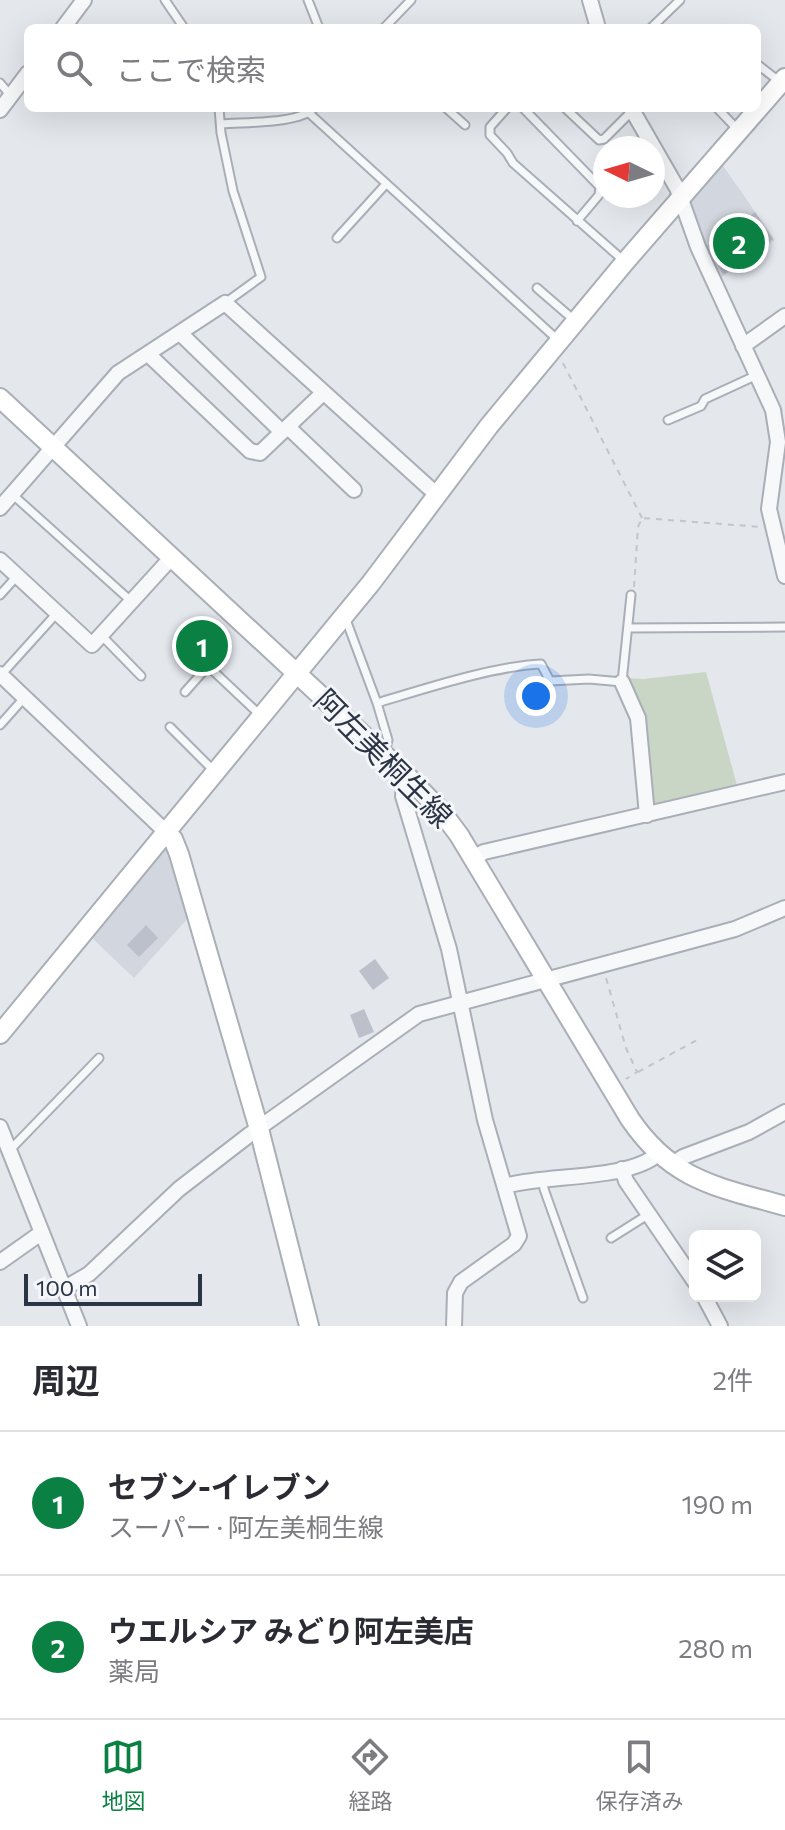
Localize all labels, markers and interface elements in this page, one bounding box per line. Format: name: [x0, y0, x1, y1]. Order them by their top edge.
search box: [24, 24, 761, 112]
icon: search: [52, 46, 96, 90]
text: ここで検索: [116, 50, 266, 87]
north arrow: [593, 136, 665, 208]
pin: 2: [713, 213, 765, 273]
pin: 1: [176, 616, 228, 676]
your location: [516, 676, 556, 716]
street label: 阿左美桐生線: [308, 681, 461, 834]
map controls: [689, 1230, 761, 1302]
button: layers: [689, 1230, 761, 1302]
scale bar: [24, 1270, 202, 1306]
text: 100 m: [36, 1274, 98, 1301]
text: 周辺: [32, 1358, 100, 1400]
text: 2件: [713, 1364, 753, 1395]
text: セブン-イレブン: [108, 1467, 331, 1504]
text: 1: [52, 1488, 64, 1519]
text: 190 m: [681, 1488, 753, 1519]
text: スーパー · 阿左美桐生線: [108, 1511, 384, 1542]
text: ウエルシア みどり阿左美店: [108, 1611, 474, 1648]
text: 2: [51, 1632, 65, 1663]
text: 280 m: [678, 1632, 753, 1663]
text: 薬局: [108, 1655, 160, 1686]
tab: 地図: [101, 1735, 146, 1815]
tab: 経路: [348, 1735, 393, 1815]
tab: 保存済み: [595, 1735, 684, 1815]

